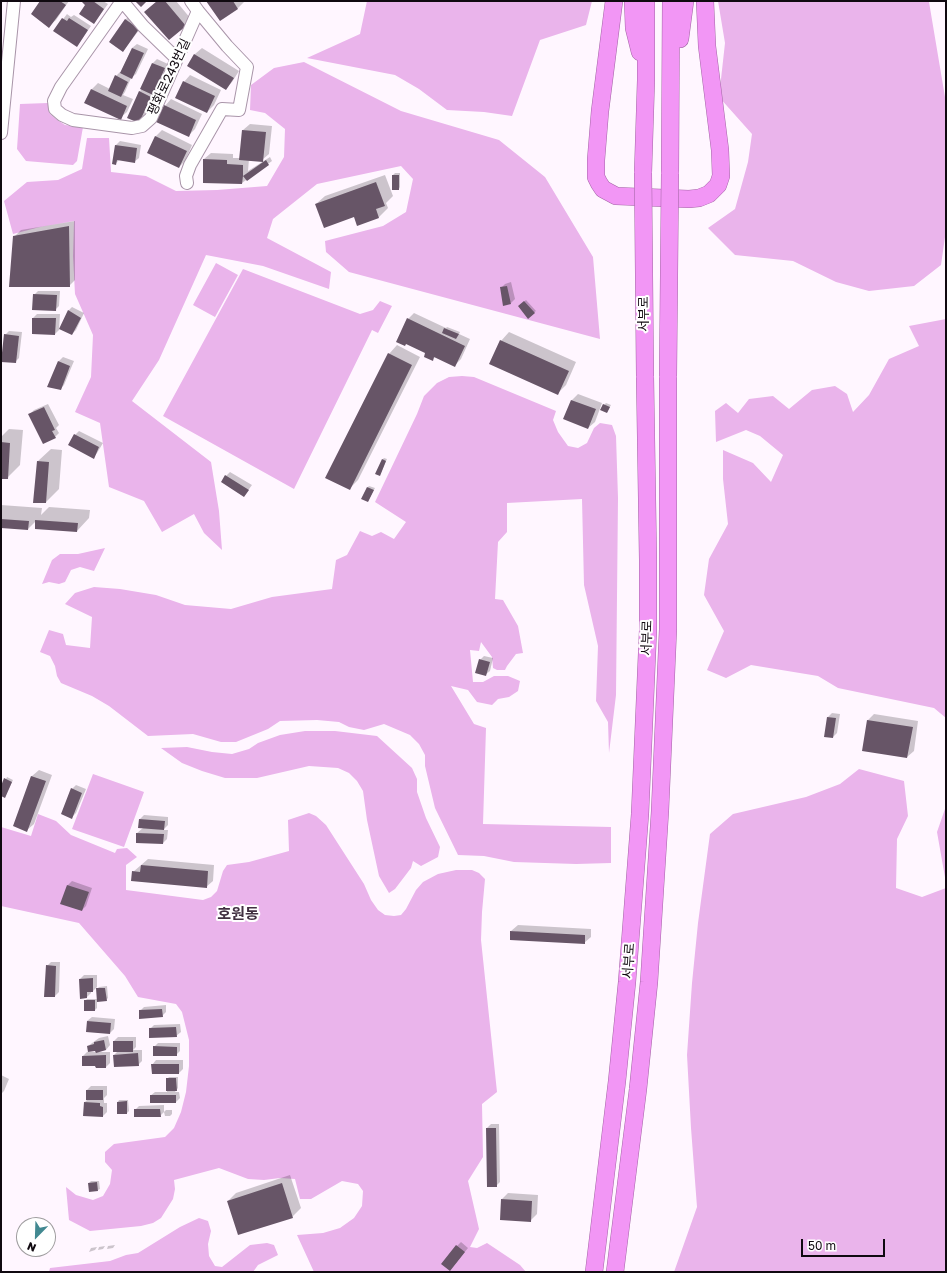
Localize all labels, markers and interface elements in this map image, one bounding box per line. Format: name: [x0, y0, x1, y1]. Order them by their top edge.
street label: 평화로243번길: [144, 36, 194, 118]
street label: 서부로: [636, 296, 652, 332]
street label: 서부로: [639, 620, 655, 656]
district label: 호원동: [217, 905, 259, 923]
street label: 서부로: [620, 943, 638, 979]
north arrow: [16, 1217, 56, 1257]
scale bar: [803, 1231, 887, 1257]
text: 50 m: [808, 1238, 836, 1253]
text: N: [25, 1240, 38, 1255]

